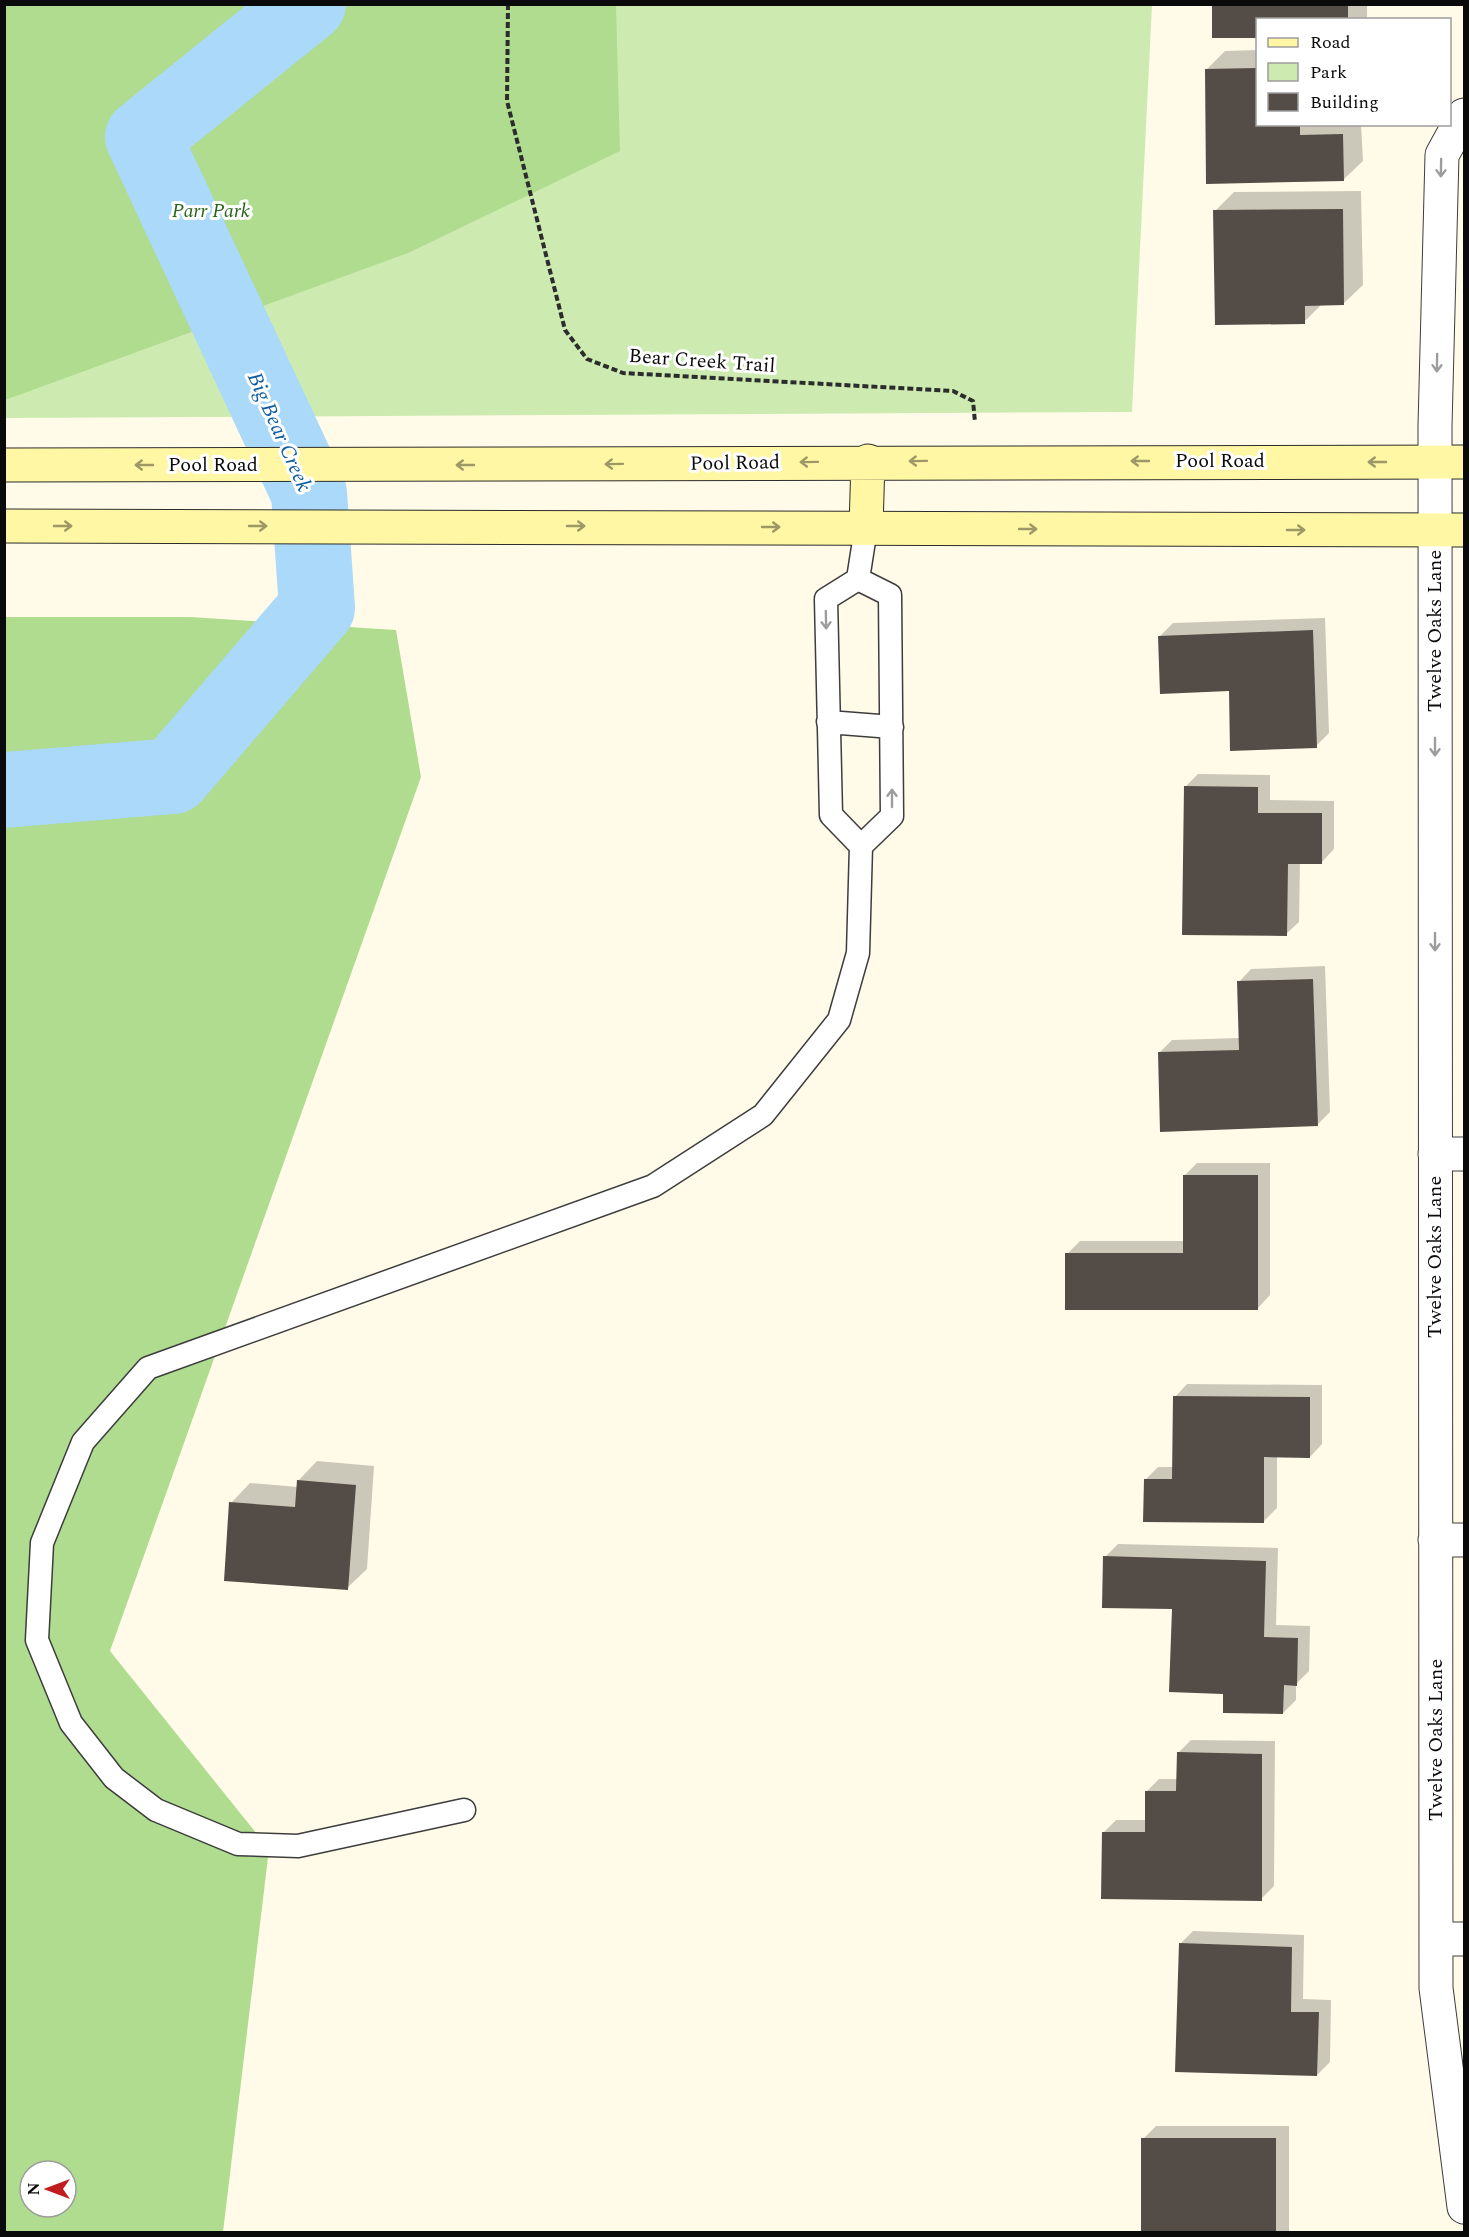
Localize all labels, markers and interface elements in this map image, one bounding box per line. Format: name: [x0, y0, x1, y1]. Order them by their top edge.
legend: [1256, 18, 1451, 126]
text: Road: [1310, 29, 1351, 56]
text: Park: [1310, 59, 1347, 86]
text: Building: [1310, 89, 1379, 116]
one-way arrow: [1436, 157, 1447, 177]
park label: Parr Park: [172, 196, 251, 226]
street label: Bear Creek Trail: [628, 341, 776, 381]
one-way arrow: [1431, 352, 1443, 372]
water label: Big Bear Creek: [238, 367, 320, 497]
street label: Pool Road: [1175, 446, 1265, 476]
street label: Pool Road: [690, 447, 780, 479]
street label: Pool Road: [168, 450, 258, 480]
one-way arrow: [908, 455, 928, 467]
one-way arrow: [1130, 455, 1150, 467]
one-way arrow: [800, 456, 820, 468]
one-way arrow: [1367, 456, 1387, 468]
one-way arrow: [605, 458, 625, 470]
one-way arrow: [134, 459, 154, 471]
one-way arrow: [455, 459, 475, 471]
one-way arrow: [53, 520, 72, 532]
one-way arrow: [248, 520, 267, 532]
one-way arrow: [566, 520, 586, 532]
one-way arrow: [761, 521, 781, 533]
one-way arrow: [1018, 523, 1038, 535]
one-way arrow: [1286, 524, 1306, 536]
street label: Twelve Oaks Lane: [1420, 550, 1450, 712]
one-way arrow: [820, 609, 832, 629]
one-way arrow: [1429, 736, 1441, 756]
one-way arrow: [886, 788, 898, 808]
one-way arrow: [1429, 931, 1441, 951]
street label: Twelve Oaks Lane: [1420, 1176, 1450, 1338]
street label: Twelve Oaks Lane: [1421, 1659, 1451, 1821]
north arrow: [18, 2159, 78, 2219]
text: N: [22, 2182, 46, 2196]

